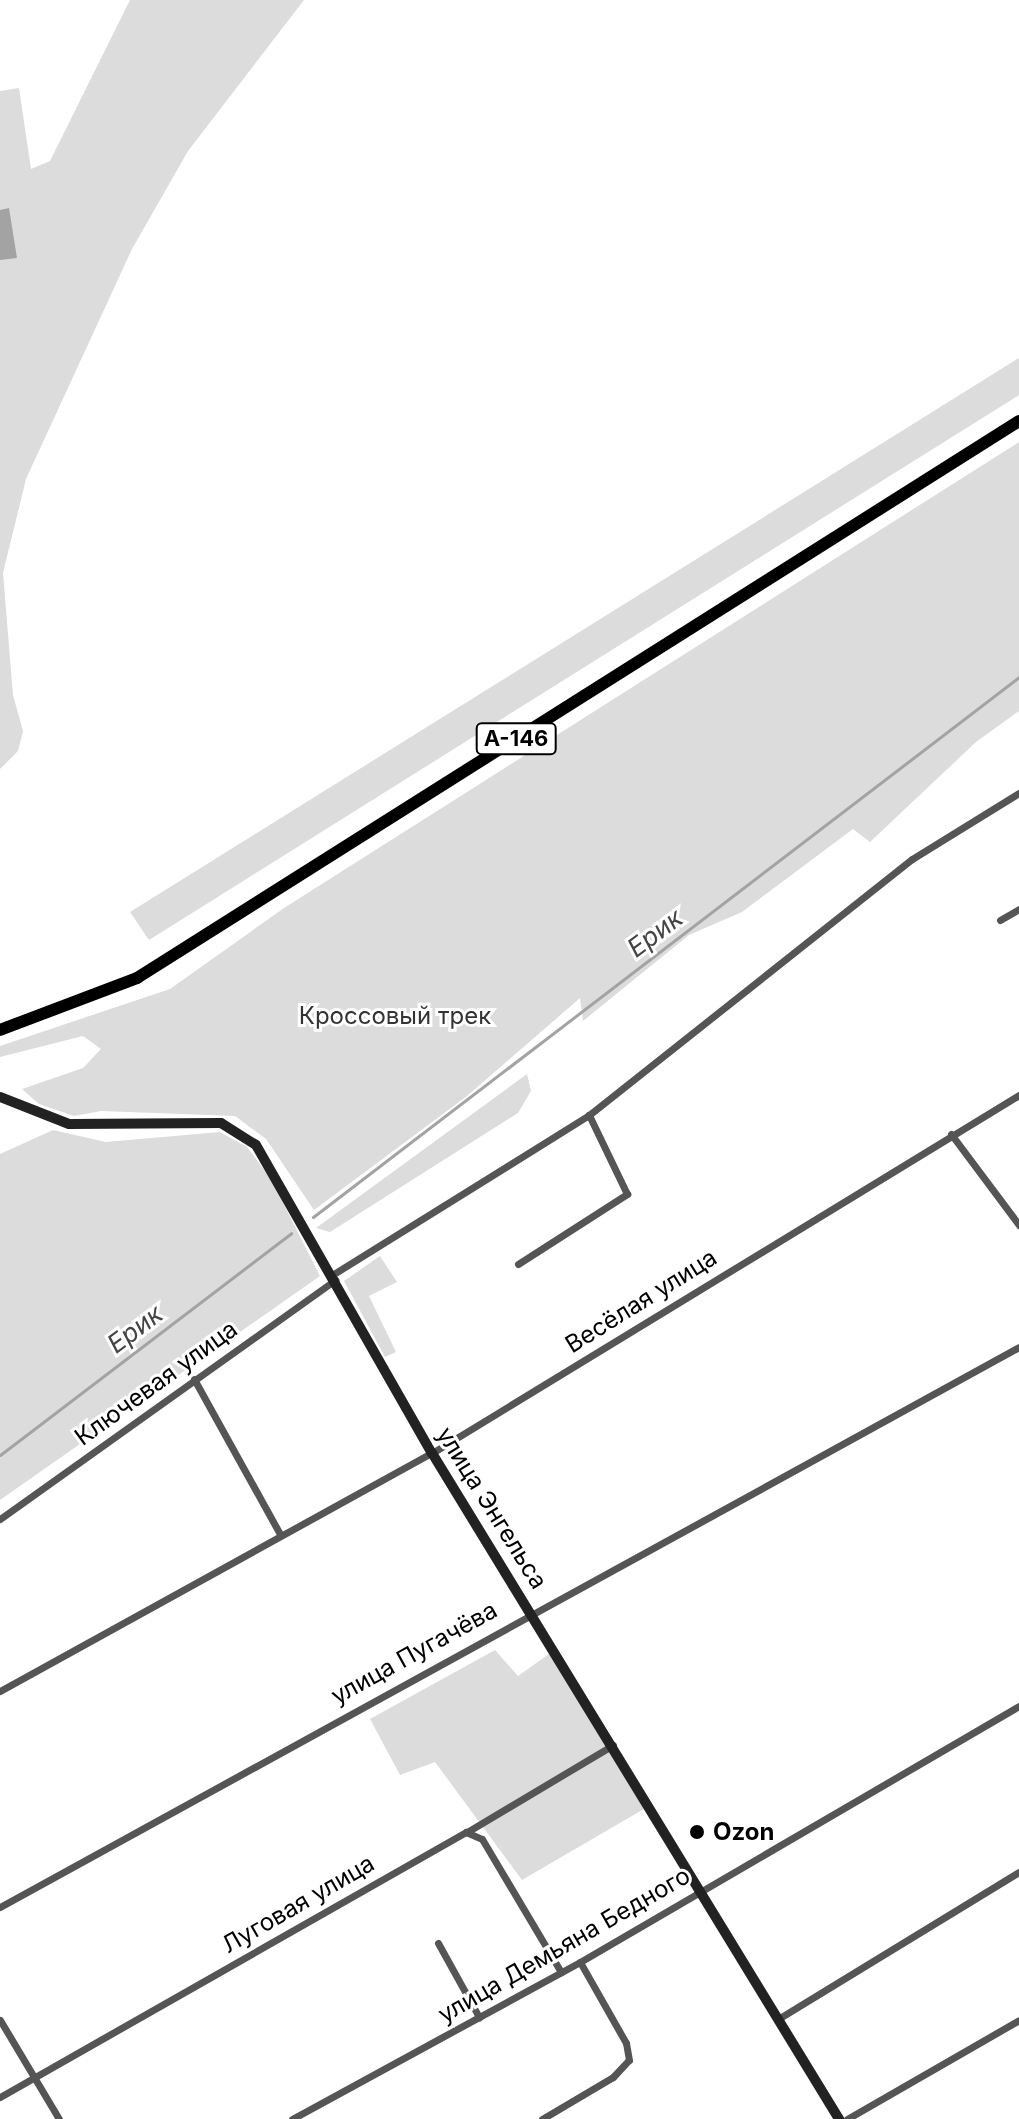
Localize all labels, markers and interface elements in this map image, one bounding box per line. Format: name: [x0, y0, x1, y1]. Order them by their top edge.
road number: А-146: [474, 721, 558, 757]
water label: Ерик: [621, 902, 689, 964]
park label: Кроссовый трек: [299, 1002, 491, 1030]
street label: Весёлая улица: [560, 1243, 722, 1359]
water label: Ерик: [101, 1298, 169, 1360]
street label: Ключевая улица: [69, 1314, 243, 1452]
street label: улица Энгельса: [431, 1422, 553, 1594]
street label: улица Пугачёва: [326, 1596, 502, 1710]
place label: Ozon: [713, 1818, 774, 1846]
marker: Ozon: [688, 1823, 706, 1841]
street label: Луговая улица: [217, 1849, 379, 1959]
street label: улица Демьяна Бедного: [433, 1861, 695, 2029]

